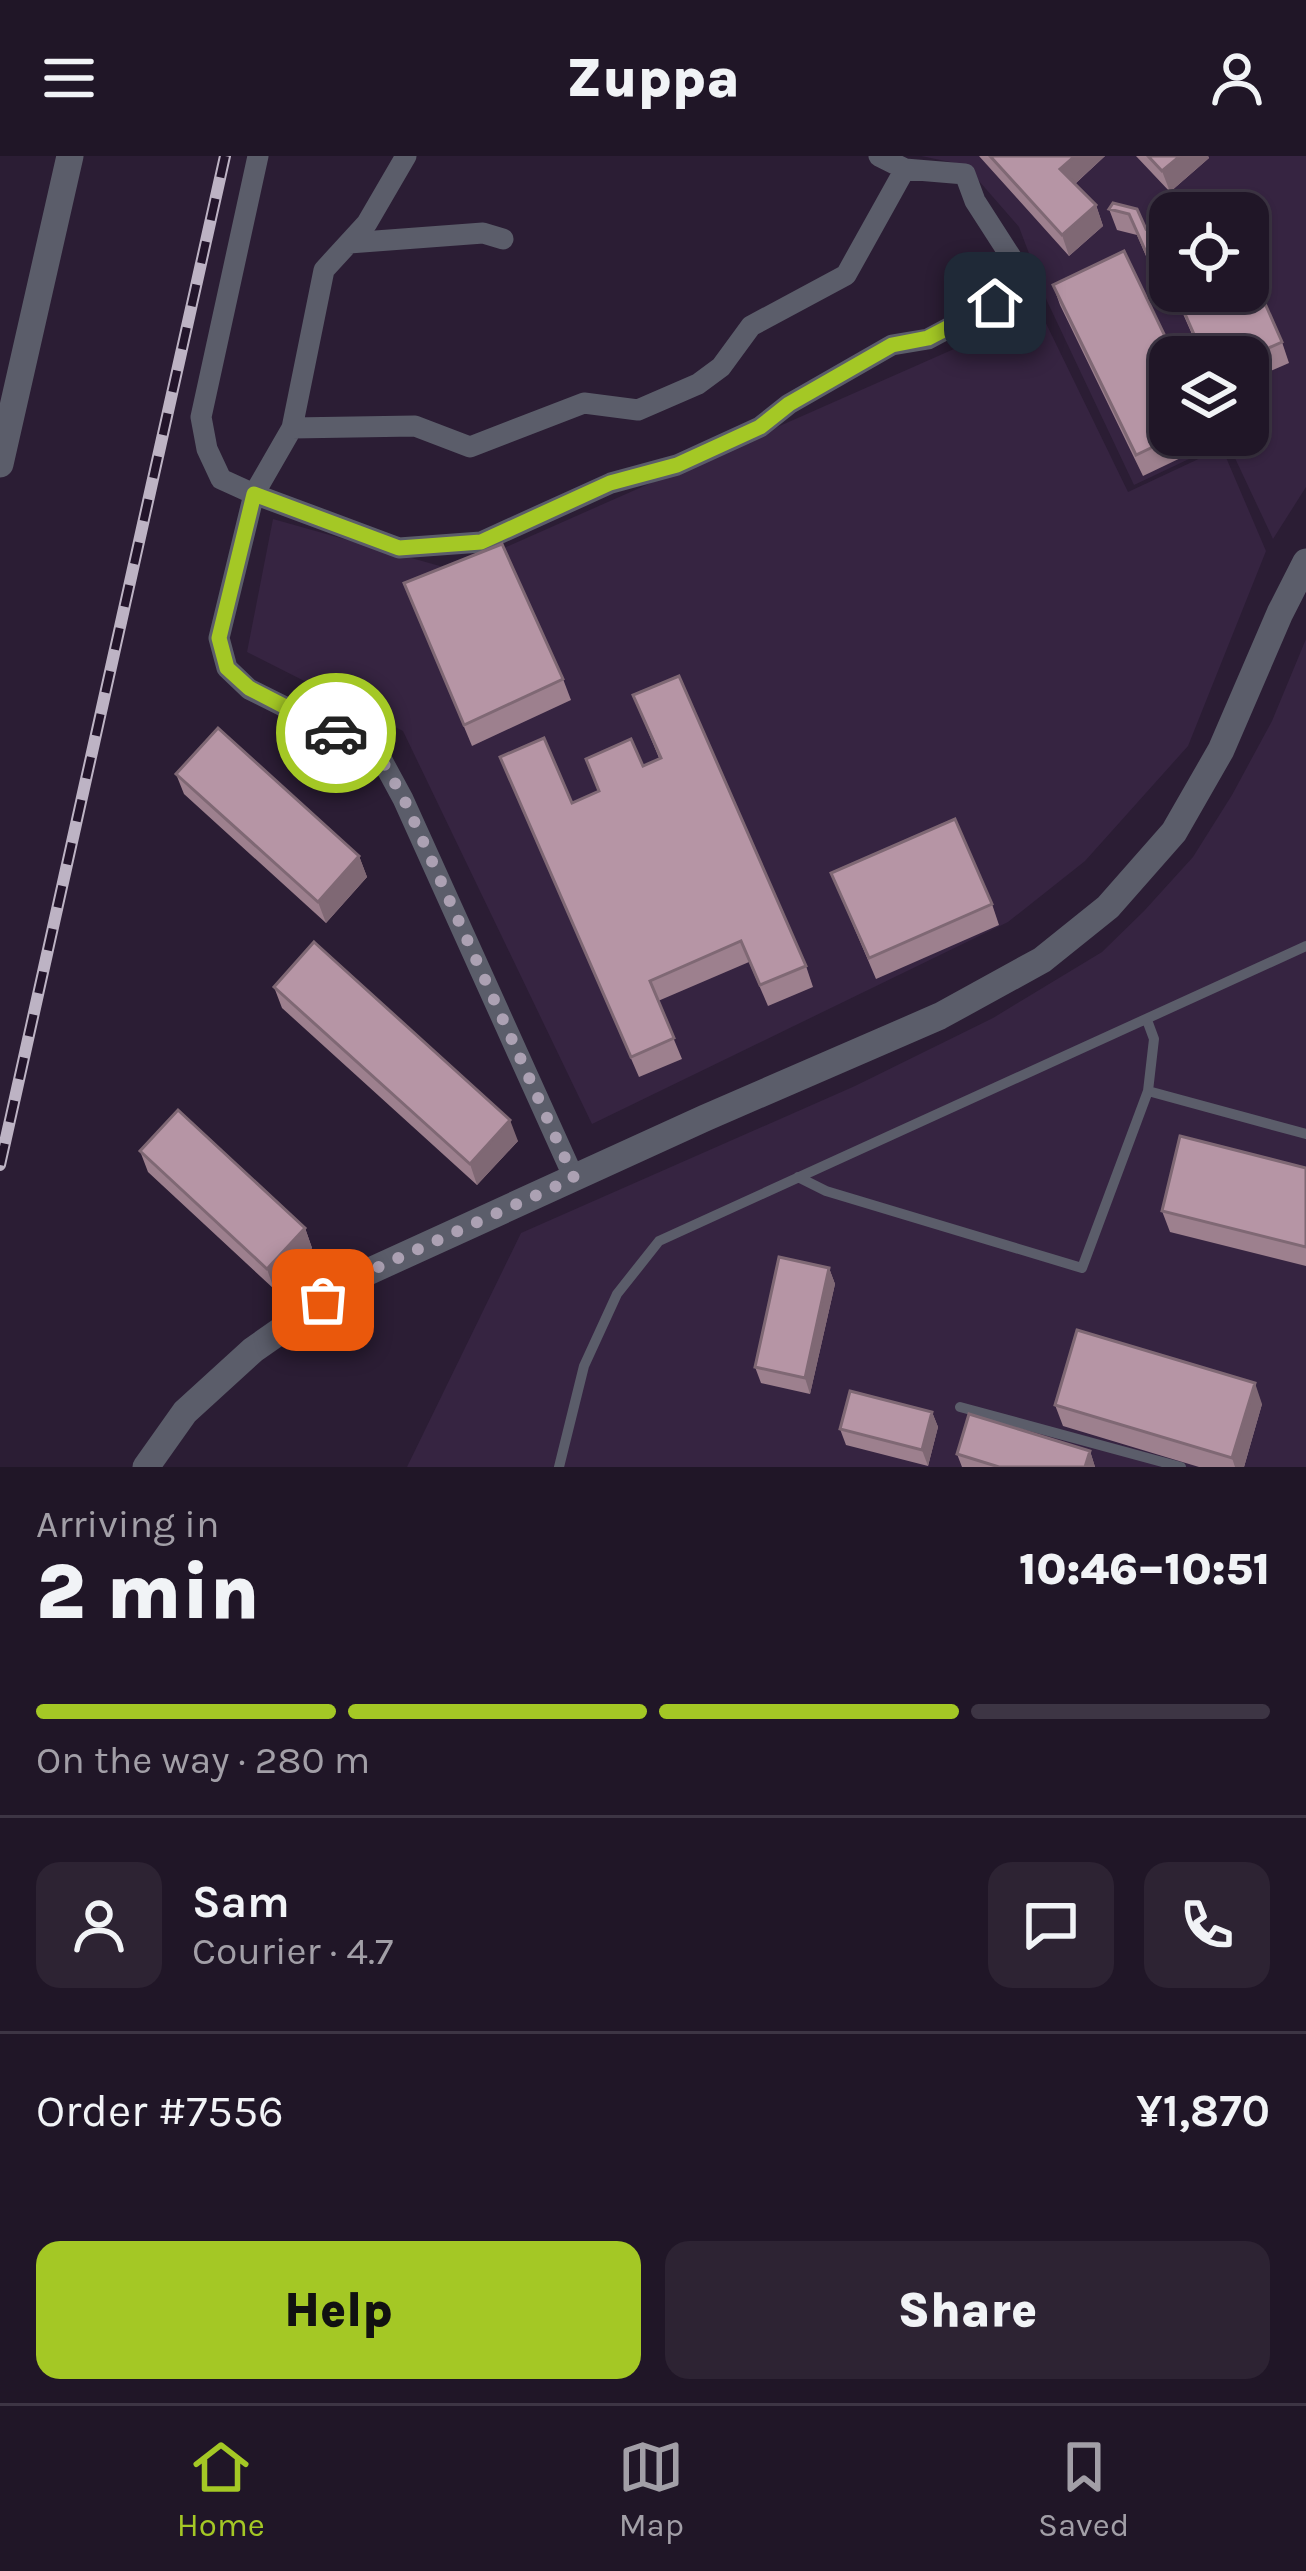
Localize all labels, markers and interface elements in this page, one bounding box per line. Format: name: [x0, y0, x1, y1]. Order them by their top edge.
icon: menu: [36, 45, 102, 111]
icon: person: [1204, 45, 1270, 111]
text: Zuppa: [566, 46, 740, 110]
map controls: [1149, 192, 1269, 456]
button: locate: [1149, 192, 1269, 312]
pin: [944, 252, 1046, 354]
icon: home: [962, 270, 1028, 336]
button: layers: [1149, 336, 1269, 456]
courier: [276, 673, 396, 793]
icon: car: [303, 700, 369, 766]
pin: [272, 1249, 374, 1351]
icon: bag: [290, 1267, 356, 1333]
text: Arriving in: [36, 1501, 219, 1547]
text: 10:46–10:51: [1019, 1543, 1270, 1595]
text: 2 min: [36, 1546, 260, 1638]
text: On the way · 280 m: [36, 1737, 370, 1783]
button: person: [36, 1862, 162, 1988]
button: chat: [988, 1862, 1114, 1988]
button: phone: [1144, 1862, 1270, 1988]
text: Sam: [192, 1876, 290, 1928]
text: Courier · 4.7: [192, 1928, 393, 1974]
text: Order #7556: [36, 2085, 284, 2137]
text: ¥1,870: [1136, 2085, 1270, 2137]
button: Help: [36, 2241, 641, 2379]
button: Share: [665, 2241, 1270, 2379]
tab: Home: [177, 2434, 265, 2544]
tab: Map: [618, 2434, 684, 2544]
tab: Saved: [1038, 2434, 1129, 2544]

